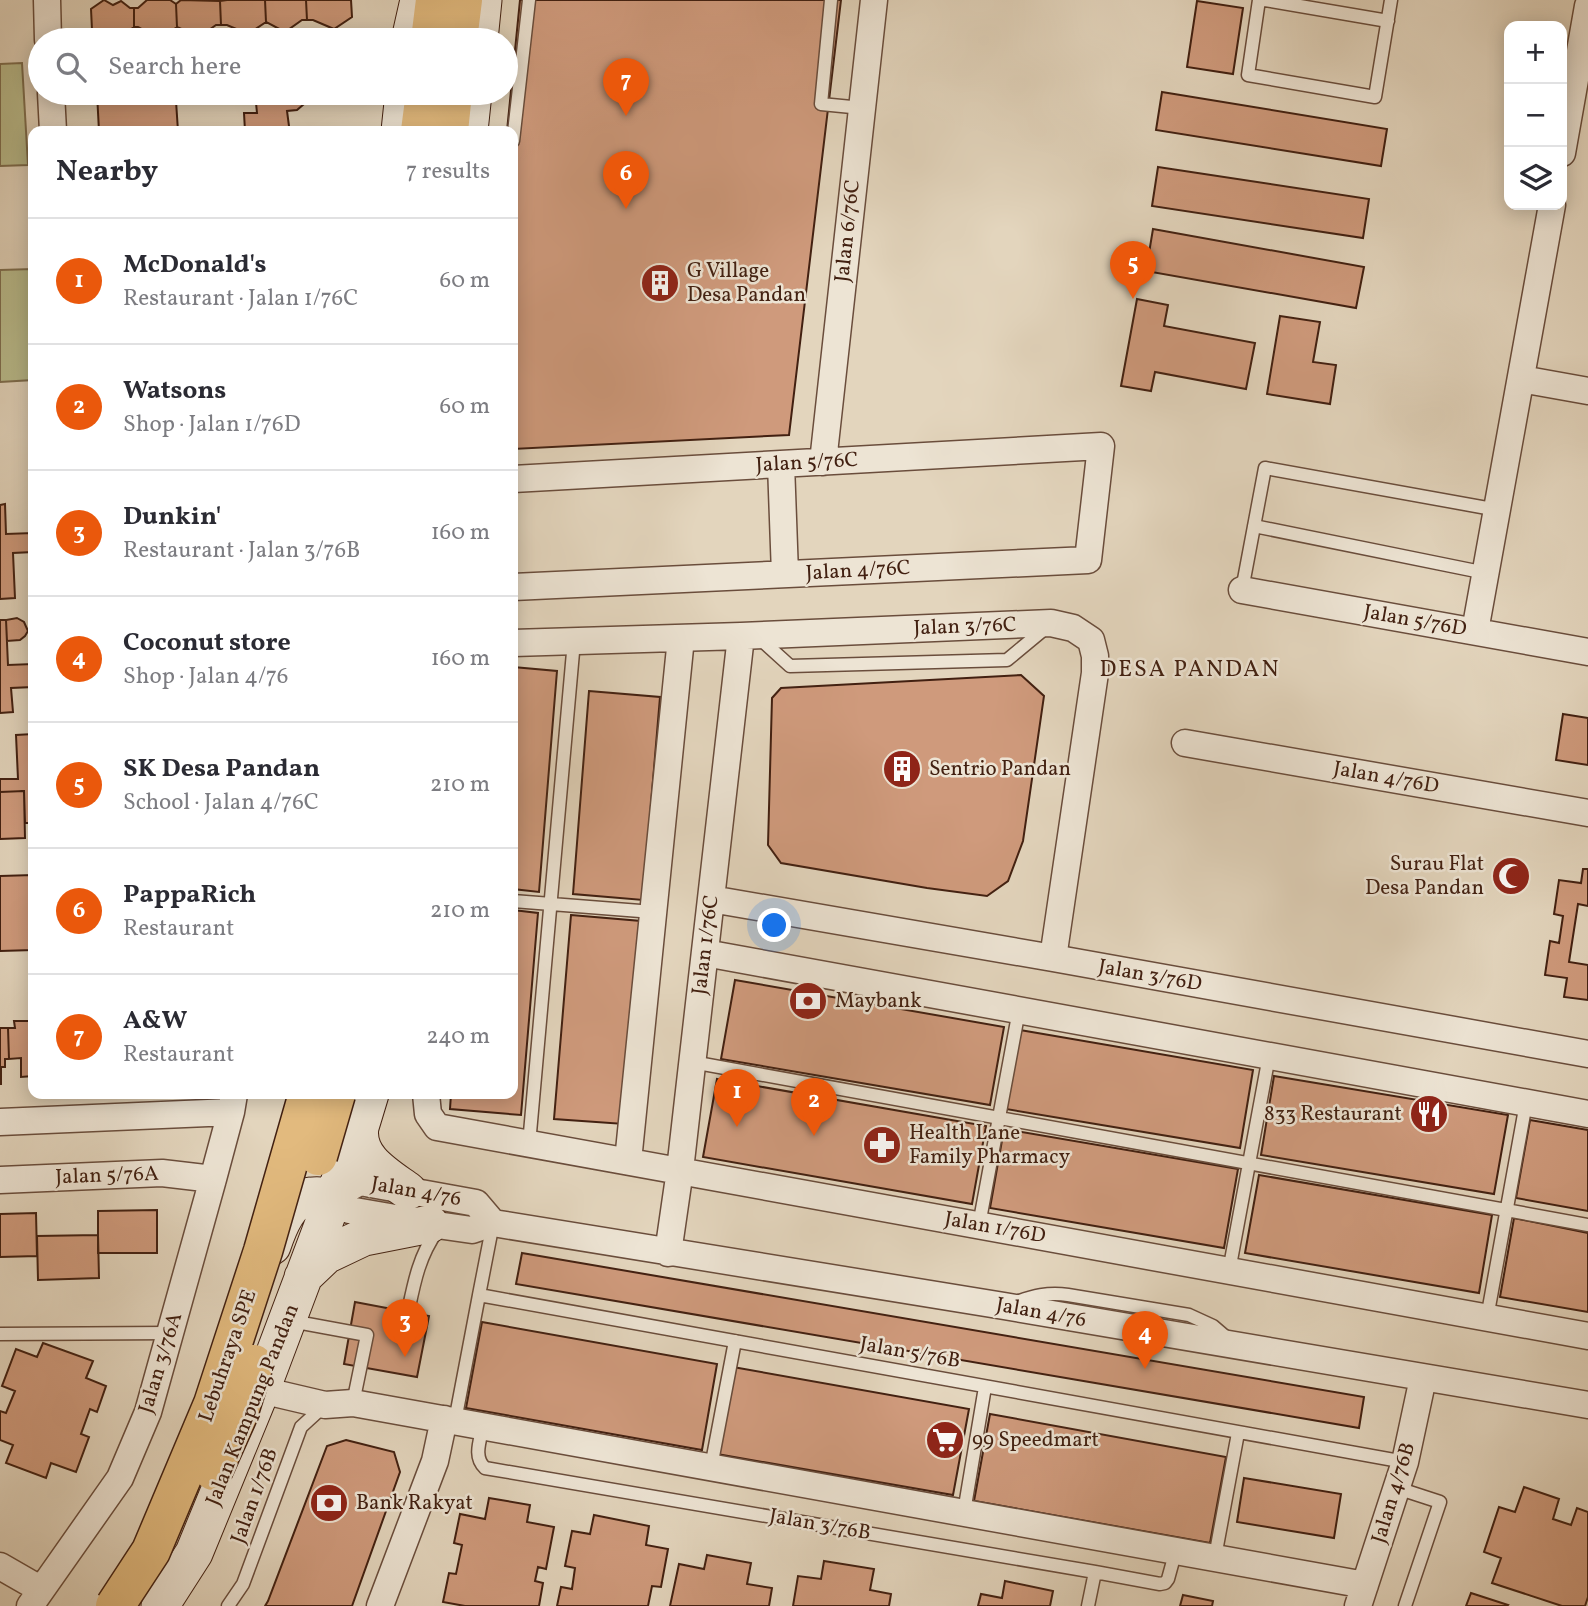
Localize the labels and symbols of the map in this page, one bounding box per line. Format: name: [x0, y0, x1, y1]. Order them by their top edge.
pin: 7: [603, 58, 649, 116]
pin: 6: [603, 151, 649, 209]
street label: Jalan 6/76C: [828, 178, 868, 284]
pin: 5: [1110, 241, 1156, 299]
place label: G Village Desa Pandan: [687, 257, 806, 310]
building icon: G Village Desa Pandan: [639, 262, 681, 304]
street label: Jalan 5/76C: [755, 446, 859, 480]
street label: Jalan 4/76C: [805, 554, 911, 588]
street label: Jalan 5/76D: [1361, 598, 1469, 644]
street label: Jalan 3/76C: [913, 611, 1017, 643]
district label: DESA PANDAN: [1099, 654, 1281, 686]
building icon: Sentrio Pandan: [881, 748, 923, 790]
street label: Jalan 4/76D: [1331, 754, 1441, 802]
place label: Sentrio Pandan: [929, 755, 1071, 784]
place label: Surau Flat Desa Pandan: [1365, 850, 1484, 903]
mosque icon: Surau Flat Desa Pandan: [1490, 855, 1532, 897]
street label: Jalan 1/76C: [685, 893, 727, 997]
your location: [757, 908, 791, 942]
street label: Jalan 3/76D: [1096, 953, 1204, 999]
bank icon: Maybank: [787, 980, 829, 1022]
place label: Maybank: [835, 987, 922, 1016]
pin: 1: [714, 1069, 760, 1127]
pin: 2: [791, 1078, 837, 1136]
restaurant icon: 833 Restaurant: [1408, 1093, 1450, 1135]
place label: 833 Restaurant: [1264, 1100, 1402, 1129]
place label: Health Lane Family Pharmacy: [909, 1119, 1071, 1172]
pharmacy icon: Health Lane Family Pharmacy: [861, 1124, 903, 1166]
street label: Jalan 5/76A: [55, 1160, 159, 1192]
street label: Jalan 4/76: [369, 1170, 463, 1214]
street label: Jalan 1/76D: [942, 1205, 1048, 1251]
street label: Lebuhraya SPE: [192, 1286, 264, 1426]
street label: Jalan 4/76: [994, 1291, 1088, 1335]
pin: 3: [382, 1299, 428, 1357]
street label: Jalan Kampung Pandan: [199, 1300, 307, 1510]
street label: Jalan 3/76A: [132, 1309, 190, 1417]
pin: 4: [1122, 1311, 1168, 1369]
street label: Jalan 5/76B: [857, 1330, 963, 1376]
supermarket icon: 99 Speedmart: [924, 1419, 966, 1461]
place label: 99 Speedmart: [972, 1426, 1099, 1455]
street label: Jalan 4/76B: [1365, 1439, 1423, 1547]
street label: Jalan 1/76B: [224, 1444, 286, 1548]
bank icon: Bank Rakyat: [308, 1482, 350, 1524]
place label: Bank Rakyat: [356, 1489, 473, 1518]
street label: Jalan 3/76B: [767, 1502, 873, 1548]

